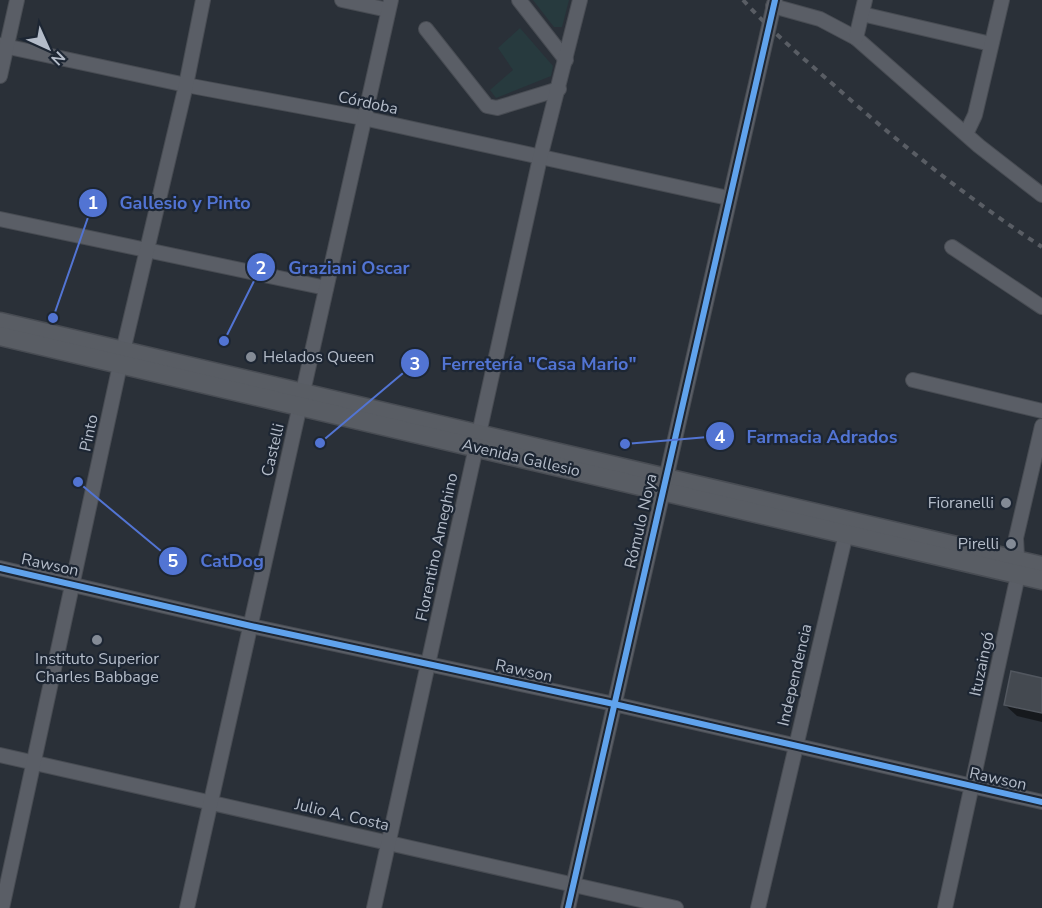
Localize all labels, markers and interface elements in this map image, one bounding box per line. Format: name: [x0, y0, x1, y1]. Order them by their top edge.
north arrow: [18, 18, 78, 78]
text: N: [46, 46, 70, 70]
street label: Córdoba: [336, 86, 400, 120]
callout: Gallesio y Pinto: [78, 185, 263, 221]
text: 1: [88, 191, 98, 215]
text: Gallesio y Pinto: [119, 191, 251, 215]
callout: Graziani Oscar: [246, 249, 422, 285]
text: 2: [256, 256, 266, 280]
text: Graziani Oscar: [288, 256, 410, 280]
callout: Ferretería "Casa Mario": [400, 345, 648, 381]
place label: Helados Queen: [263, 346, 374, 368]
marker: Helados Queen: [244, 350, 258, 364]
text: 3: [410, 352, 420, 376]
text: Ferretería "Casa Mario": [442, 352, 636, 376]
street label: Pinto: [74, 412, 104, 454]
callout: Farmacia Adrados: [705, 418, 910, 454]
street label: Castelli: [256, 421, 290, 479]
text: 4: [715, 425, 726, 449]
text: Farmacia Adrados: [747, 425, 898, 449]
street label: Avenida Gallesio: [460, 434, 582, 482]
street label: Florentino Ameghino: [411, 471, 463, 623]
street label: Rómulo Noya: [619, 471, 663, 571]
place label: Fioranelli: [928, 492, 994, 514]
marker: Fioranelli: [999, 496, 1013, 510]
place label: Pirelli: [958, 533, 999, 555]
marker: Pirelli: [1004, 537, 1018, 551]
callout: CatDog: [158, 543, 276, 579]
street label: Rawson: [19, 548, 81, 582]
text: 5: [168, 549, 179, 573]
text: CatDog: [200, 549, 264, 573]
street label: Independencia: [773, 622, 817, 728]
street label: Ituzaingó: [964, 630, 1000, 698]
marker: Instituto Superior Charles Babbage: [90, 633, 104, 647]
place label: Instituto Superior Charles Babbage: [35, 648, 159, 688]
street label: Rawson: [493, 654, 555, 688]
street label: Rawson: [967, 762, 1029, 796]
street label: Julio A. Costa: [292, 793, 391, 837]

